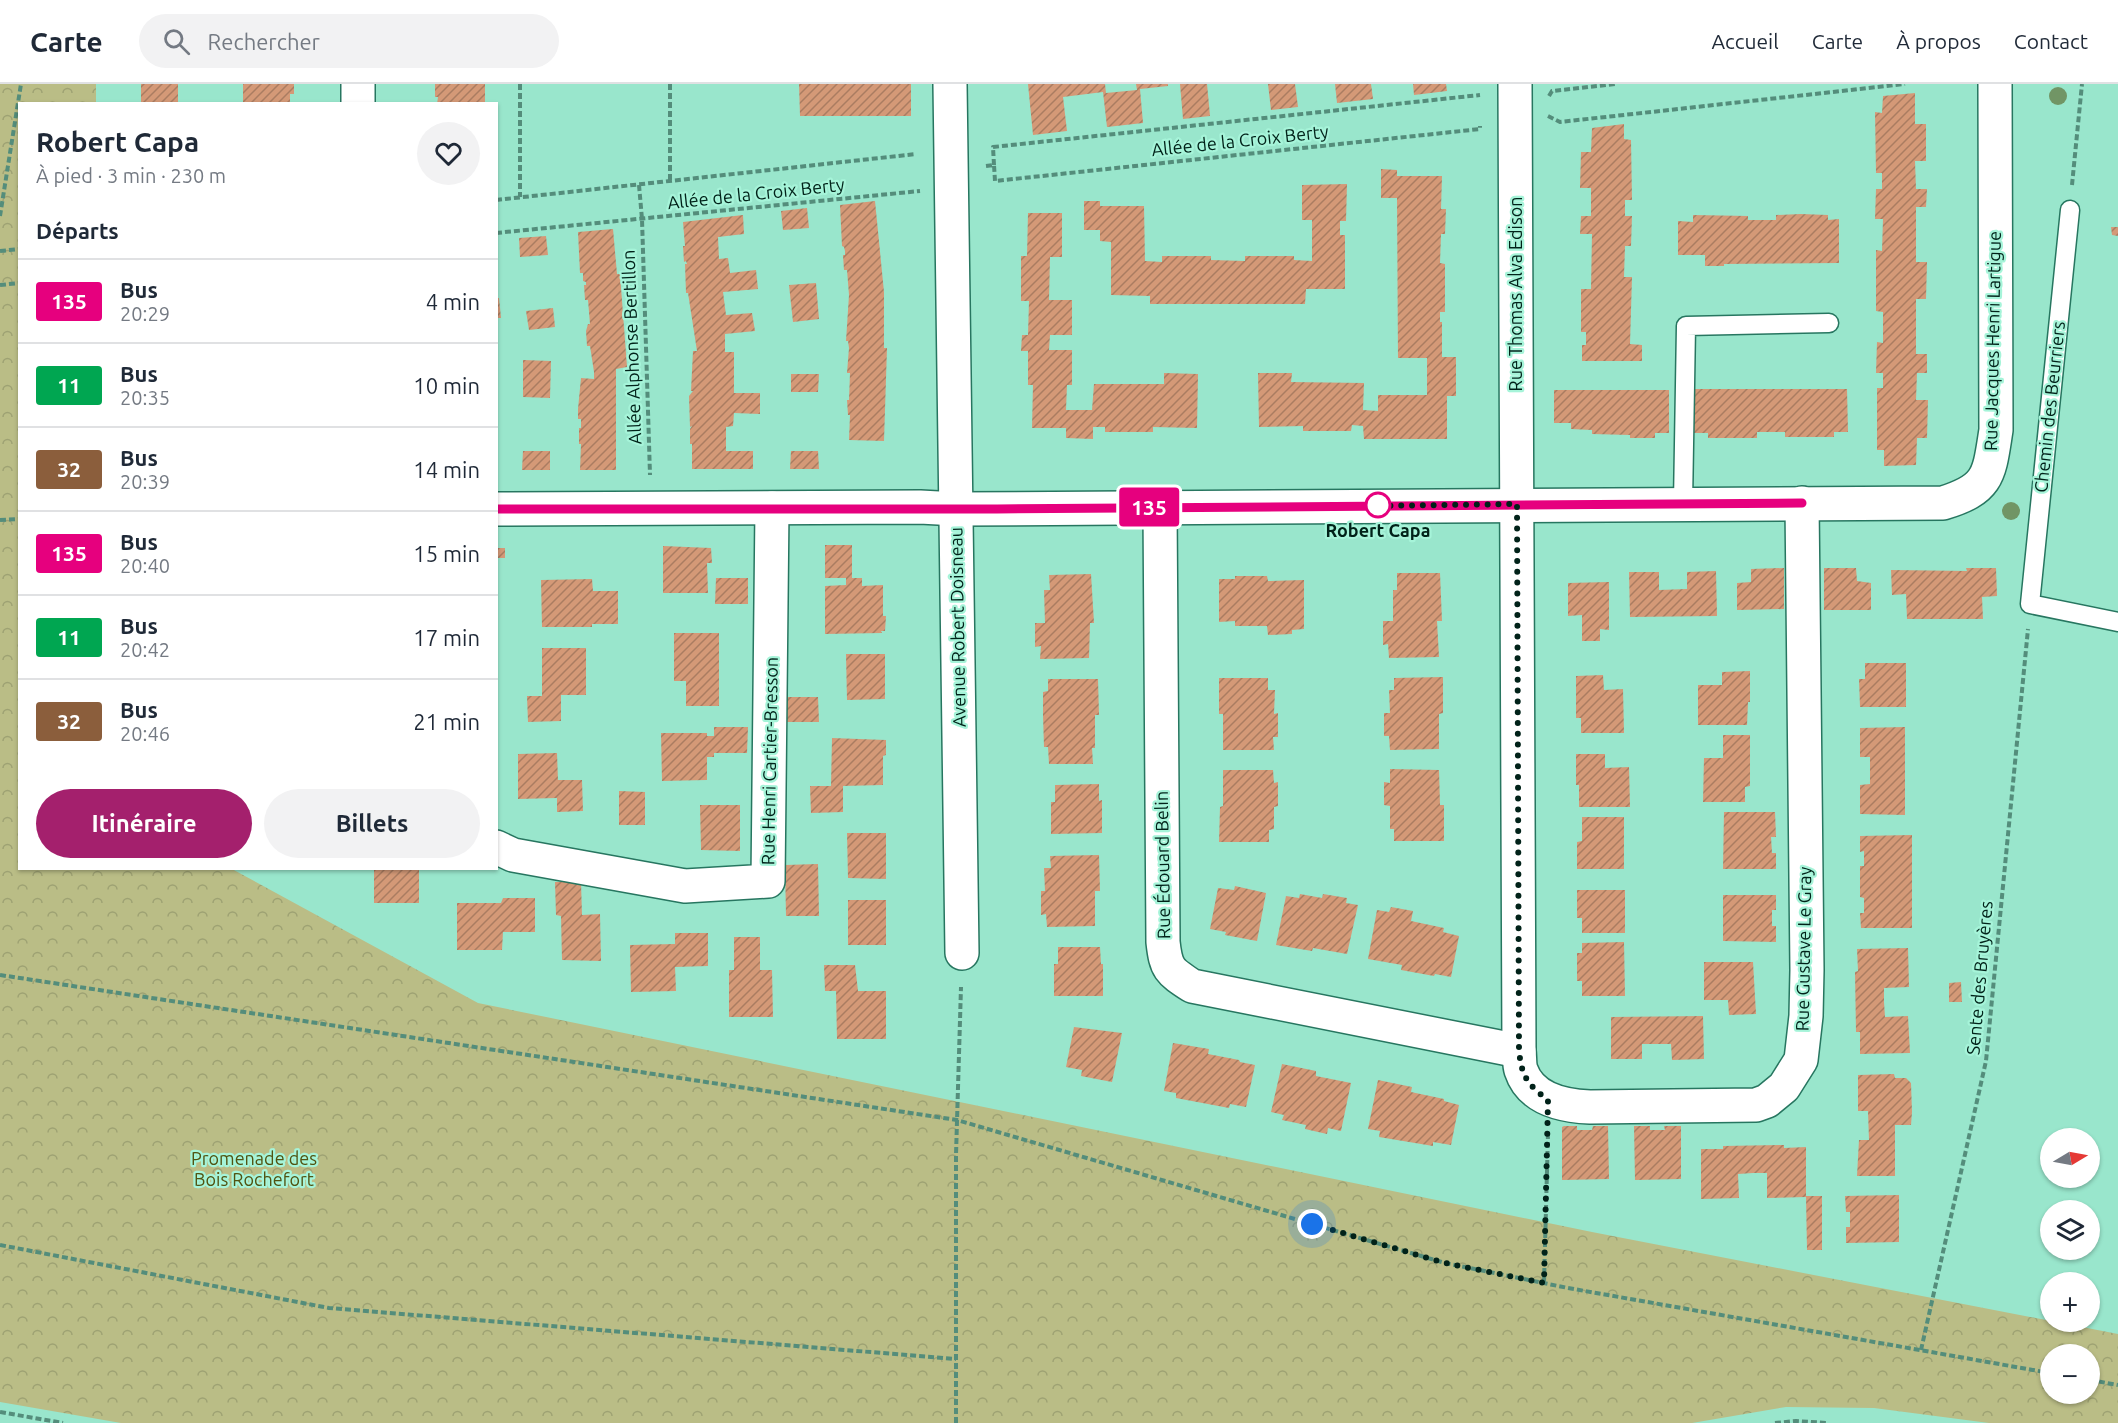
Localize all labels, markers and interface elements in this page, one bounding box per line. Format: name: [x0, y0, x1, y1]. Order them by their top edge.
search box: [139, 14, 559, 68]
icon: search: [160, 25, 193, 58]
text: Carte: [30, 26, 103, 57]
text: Rechercher: [208, 29, 320, 54]
text: Accueil: [1711, 29, 1779, 53]
text: Carte: [1812, 29, 1863, 53]
text: À propos: [1896, 29, 1981, 53]
text: Contact: [2014, 29, 2088, 53]
street label: Allée de la Croix Berty: [1150, 121, 1330, 159]
button: heart: [417, 122, 480, 185]
text: Robert Capa: [36, 126, 199, 157]
text: À pied · 3 min · 230 m: [36, 164, 226, 187]
street label: Allée de la Croix Berty: [666, 174, 846, 212]
street label: Rue Thomas Alva Edison: [1505, 196, 1525, 392]
text: Départs: [36, 218, 119, 243]
street label: Rue Jacques Henri Lartigue: [1980, 231, 2004, 451]
street label: Allée Alphonse Bertillon: [618, 249, 644, 445]
text: Bus: [120, 277, 158, 302]
text: 135: [51, 289, 87, 313]
text: 4 min: [426, 289, 480, 314]
text: 20:29: [120, 302, 170, 325]
street label: Chemin des Beurriers: [2030, 320, 2068, 494]
text: Bus: [120, 361, 158, 386]
text: 11: [57, 373, 81, 397]
text: 10 min: [413, 373, 480, 398]
text: 20:35: [120, 386, 170, 409]
text: Bus: [120, 445, 158, 470]
text: 32: [57, 457, 81, 481]
text: 14 min: [413, 457, 480, 482]
text: 20:39: [120, 470, 170, 493]
line badge: 135: [1114, 488, 1184, 526]
marker: Robert Capa: [1365, 492, 1391, 518]
text: 135: [1131, 495, 1167, 519]
place label: Robert Capa: [1326, 520, 1430, 540]
street label: Avenue Robert Doisneau: [945, 527, 969, 727]
text: Bus: [120, 529, 158, 554]
text: 135: [51, 541, 87, 565]
text: 15 min: [413, 541, 480, 566]
text: 20:40: [120, 554, 170, 577]
text: Bus: [120, 613, 158, 638]
text: 11: [57, 625, 81, 649]
text: 17 min: [413, 625, 480, 650]
text: 20:42: [120, 638, 170, 661]
street label: Rue Henri Cartier-Bresson: [757, 657, 781, 865]
text: Bus: [120, 697, 158, 722]
text: 32: [57, 709, 81, 733]
text: 21 min: [413, 709, 480, 734]
text: 20:46: [120, 722, 170, 745]
button: Itinéraire: [36, 789, 252, 858]
button: Billets: [264, 789, 480, 858]
street label: Rue Édouard Belin: [1150, 791, 1173, 939]
street label: Rue Gustave Le Gray: [1792, 866, 1814, 1031]
street label: Sente des Bruyères: [1962, 900, 1996, 1056]
north arrow: [2040, 1128, 2100, 1188]
map controls: [2040, 1128, 2100, 1404]
park label: Promenade des Bois Rochefort: [191, 1148, 317, 1189]
button: layers: [2040, 1200, 2100, 1260]
your location: [1297, 1209, 1327, 1239]
button: +: [2040, 1272, 2100, 1332]
button: −: [2040, 1344, 2100, 1404]

